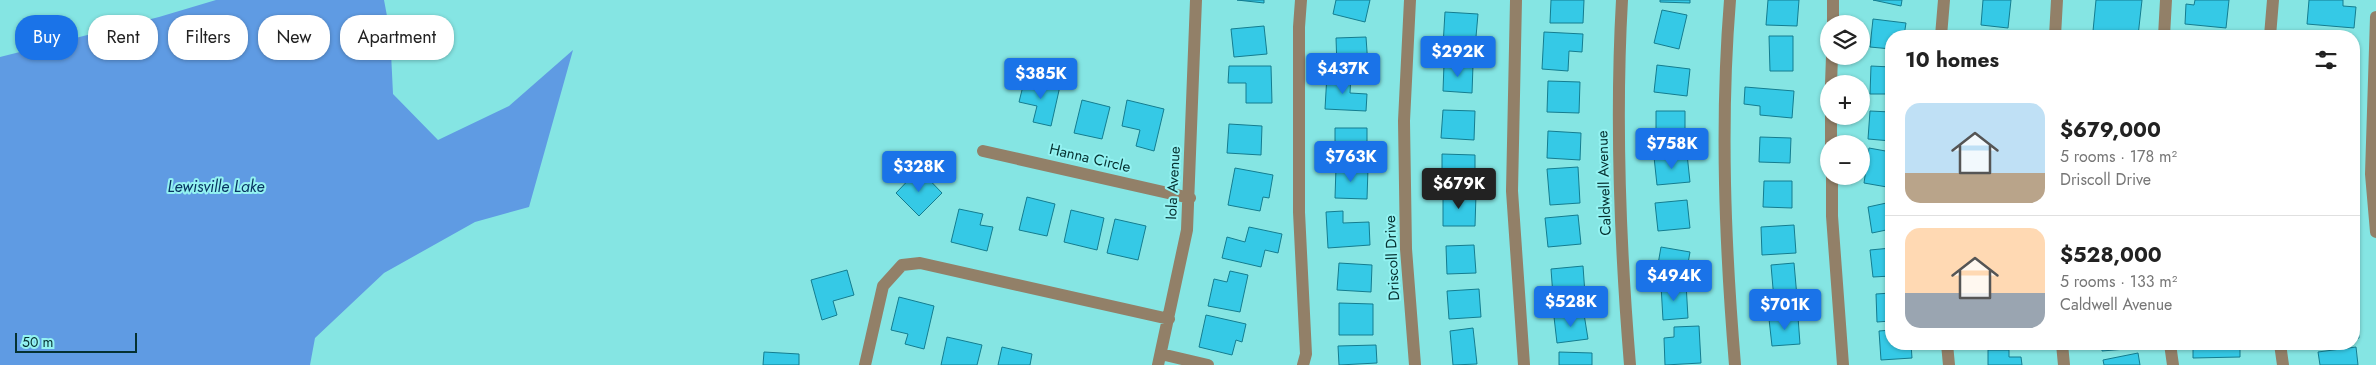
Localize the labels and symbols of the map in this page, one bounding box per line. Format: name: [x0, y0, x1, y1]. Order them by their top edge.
pin: $292K: [1423, 36, 1493, 78]
pin: $437K: [1308, 52, 1378, 95]
pin: $385K: [1006, 58, 1076, 100]
pin: $758K: [1637, 128, 1707, 170]
street label: Caldwell Avenue: [1591, 130, 1617, 236]
street label: Hanna Circle: [1047, 138, 1133, 178]
pin: $763K: [1316, 140, 1386, 183]
street label: Iola Avenue: [1160, 145, 1186, 220]
pin: $328K: [884, 150, 954, 193]
pin: $679K: [1424, 168, 1494, 210]
water label: Lewisville Lake: [168, 175, 264, 198]
street label: Driscoll Drive: [1379, 215, 1405, 301]
pin: $494K: [1639, 260, 1709, 302]
pin: $528K: [1536, 286, 1606, 328]
pin: $701K: [1750, 288, 1820, 331]
scale bar: [15, 330, 138, 353]

